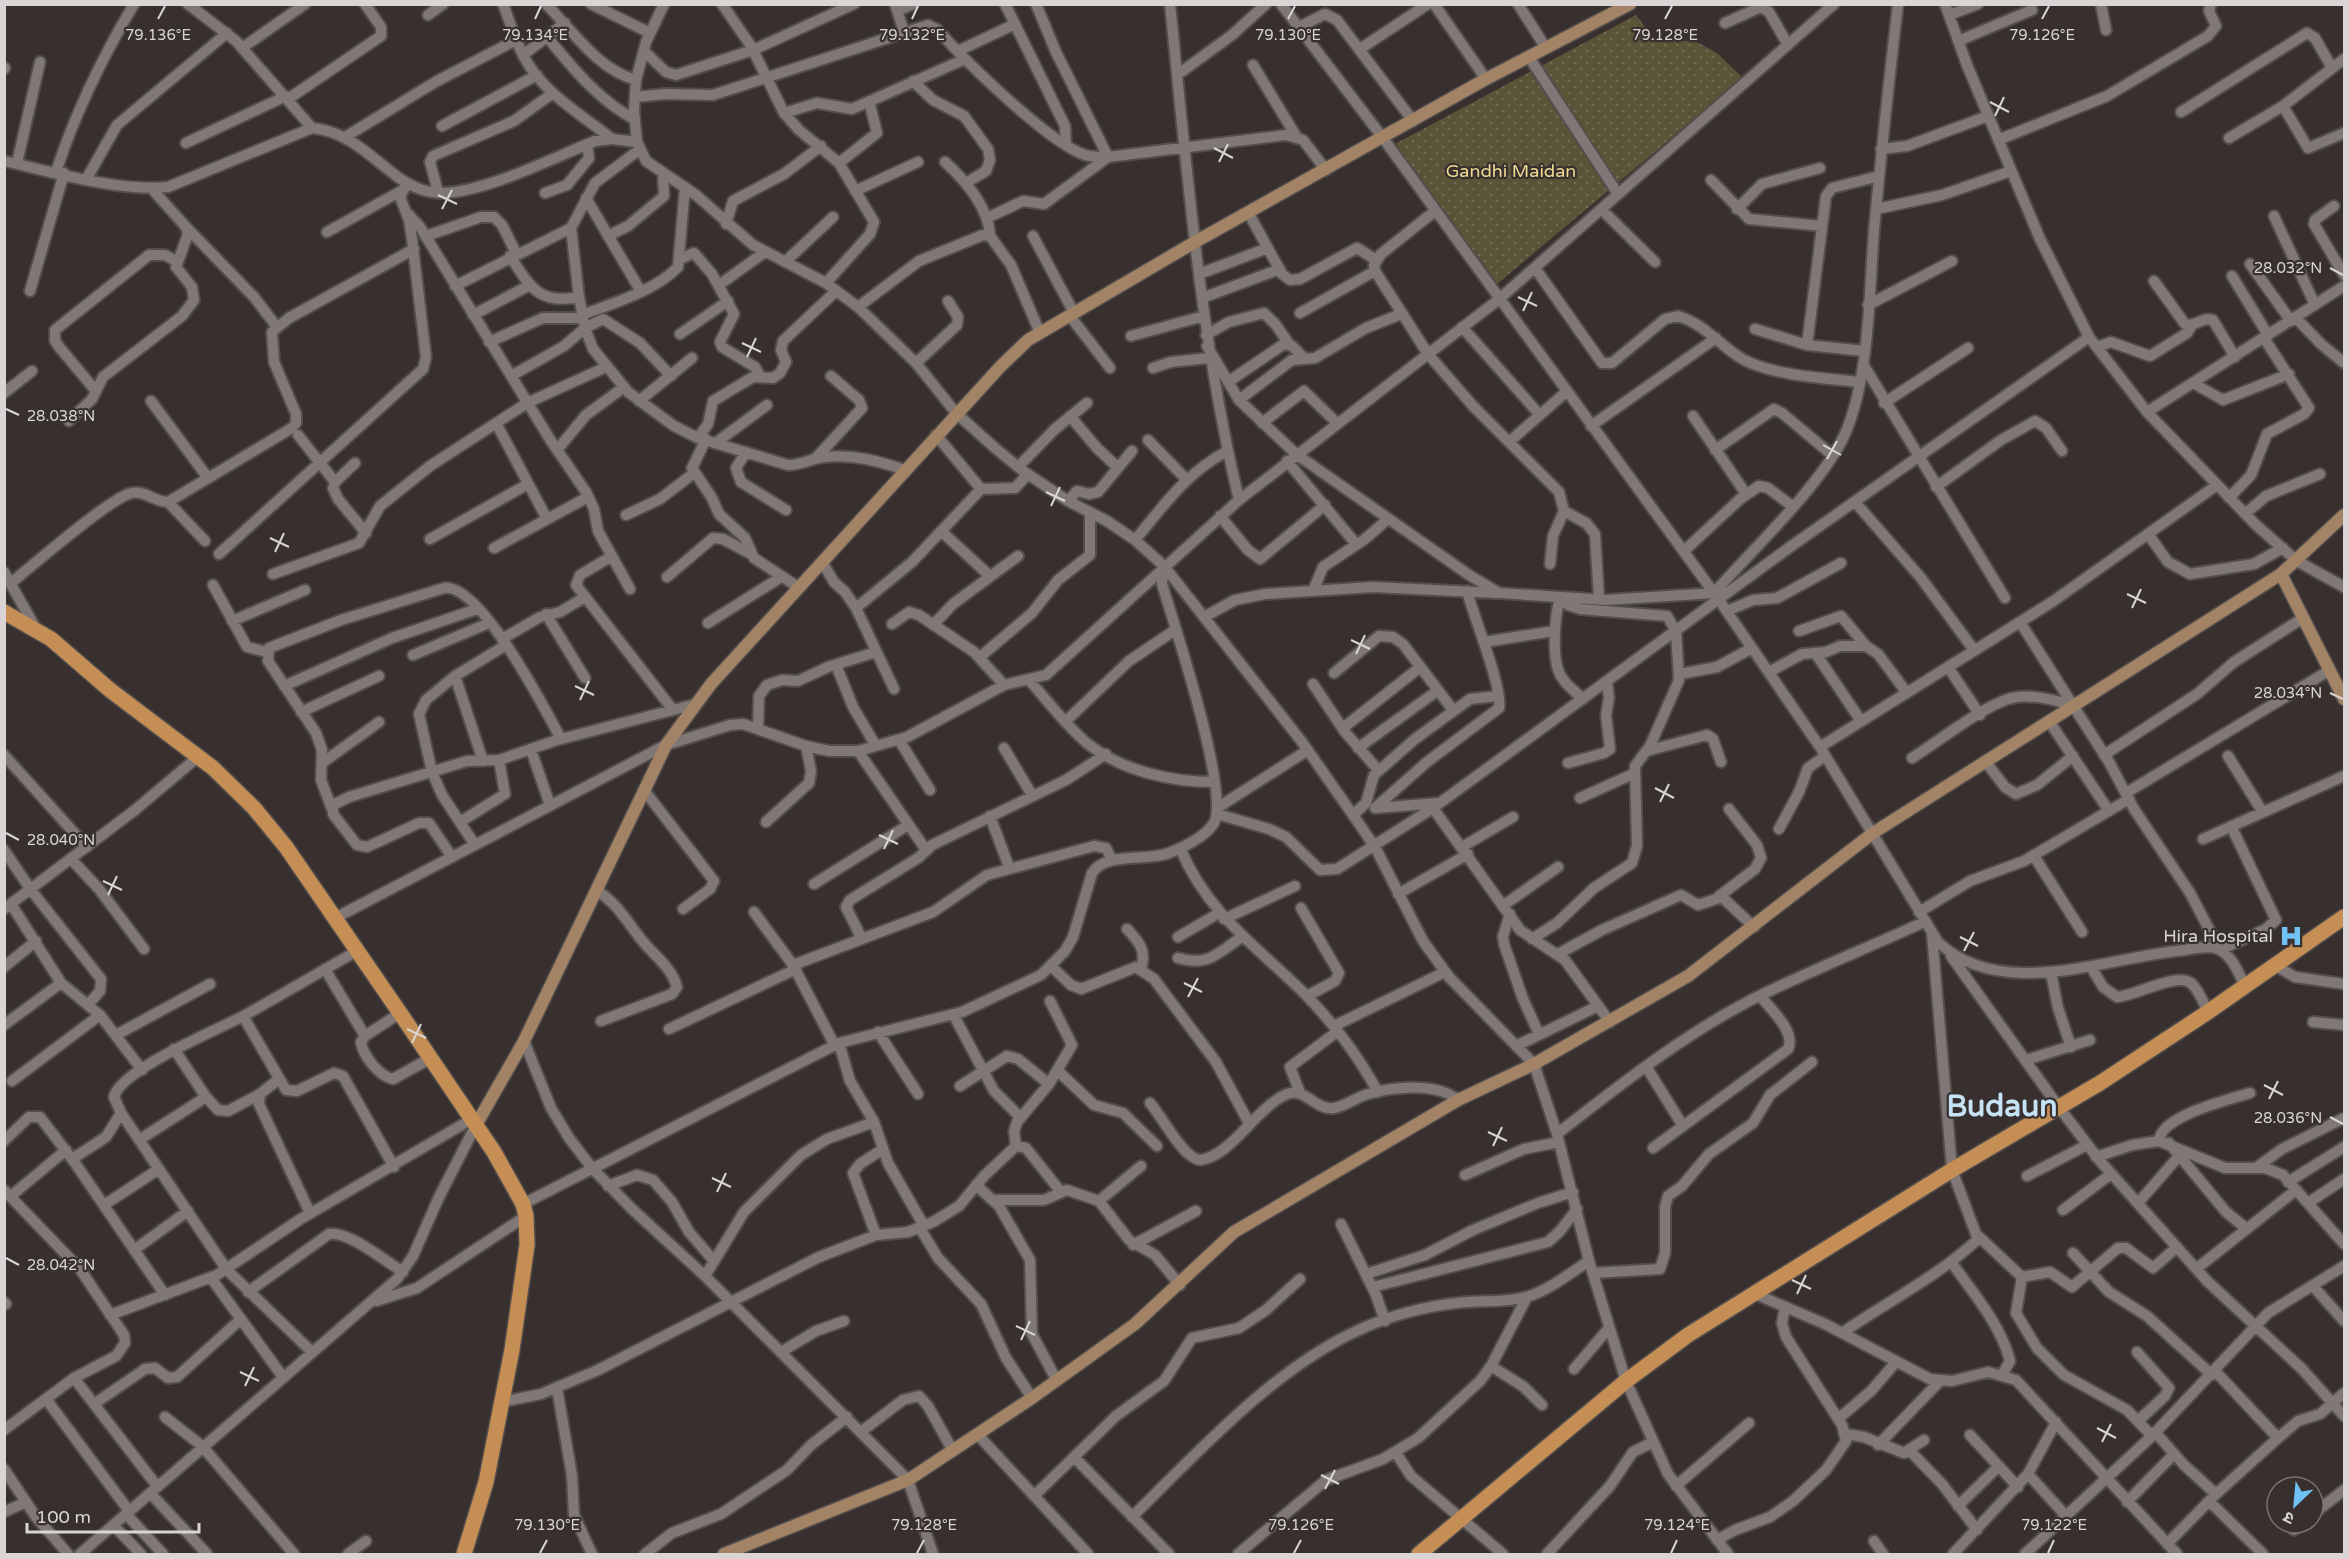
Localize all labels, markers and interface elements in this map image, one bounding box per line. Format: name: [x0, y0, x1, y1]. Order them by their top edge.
text: 79.136°E: [125, 26, 191, 44]
text: 79.134°E: [502, 26, 568, 44]
text: 79.132°E: [879, 26, 945, 44]
text: 79.130°E: [1255, 26, 1321, 44]
text: 79.128°E: [1632, 26, 1698, 44]
text: 79.126°E: [2009, 26, 2075, 44]
park label: Gandhi Maidan: [1446, 160, 1576, 182]
text: 28.032°N: [2254, 259, 2322, 277]
text: 28.038°N: [27, 407, 95, 425]
text: 28.034°N: [2254, 684, 2322, 702]
text: 28.040°N: [27, 831, 95, 849]
hospital icon: Hira Hospital: [2278, 923, 2304, 949]
place label: Hira Hospital: [2163, 925, 2273, 947]
district label: Budaun: [1946, 1088, 2058, 1125]
text: 28.036°N: [2254, 1109, 2322, 1127]
text: 28.042°N: [27, 1256, 95, 1274]
north arrow: [2265, 1475, 2325, 1535]
scale bar: [27, 1496, 200, 1534]
text: 100 m: [36, 1506, 91, 1528]
text: उ: [2280, 1506, 2297, 1529]
text: 79.130°E: [514, 1516, 580, 1534]
text: 79.128°E: [891, 1516, 957, 1534]
text: 79.126°E: [1268, 1516, 1334, 1534]
text: 79.124°E: [1644, 1516, 1710, 1534]
text: 79.122°E: [2021, 1516, 2087, 1534]

